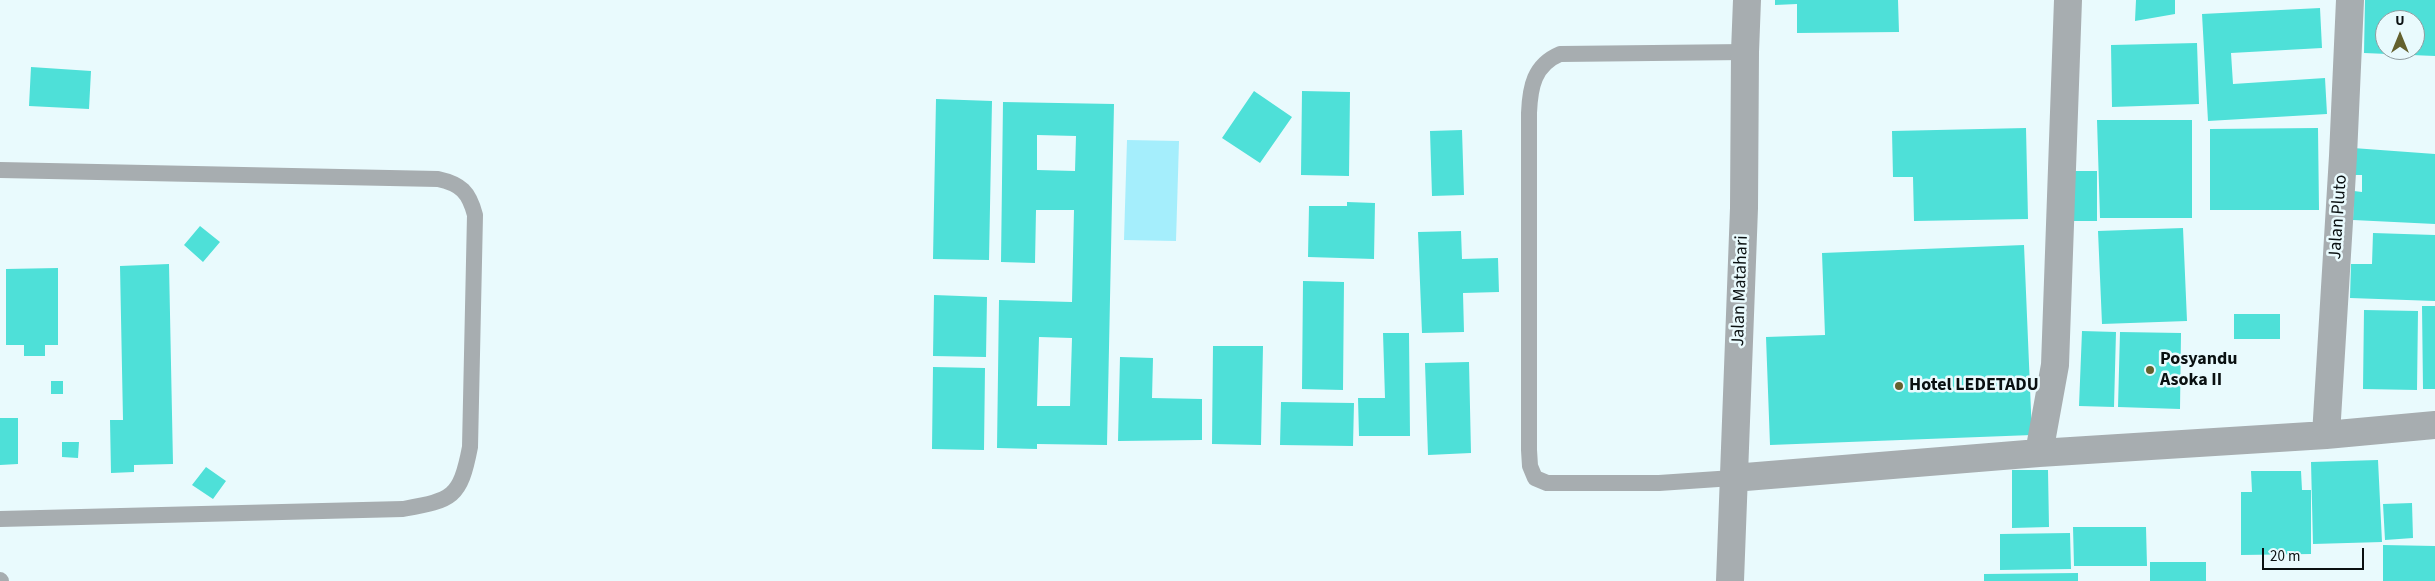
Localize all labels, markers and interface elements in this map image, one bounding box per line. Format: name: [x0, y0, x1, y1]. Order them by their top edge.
north arrow: [2375, 10, 2425, 60]
text: U: [2395, 11, 2405, 31]
street label: Jalan Pluto: [2325, 174, 2353, 260]
street label: Jalan Matahari: [1728, 235, 1754, 347]
place label: Posyandu Asoka II: [2160, 349, 2238, 392]
marker: Posyandu Asoka II: [2144, 364, 2156, 376]
place label: Hotel LEDETADU: [1909, 375, 2039, 397]
marker: Hotel LEDETADU: [1893, 380, 1905, 392]
scale bar: [2265, 538, 2368, 570]
text: 20 m: [2270, 546, 2300, 567]

